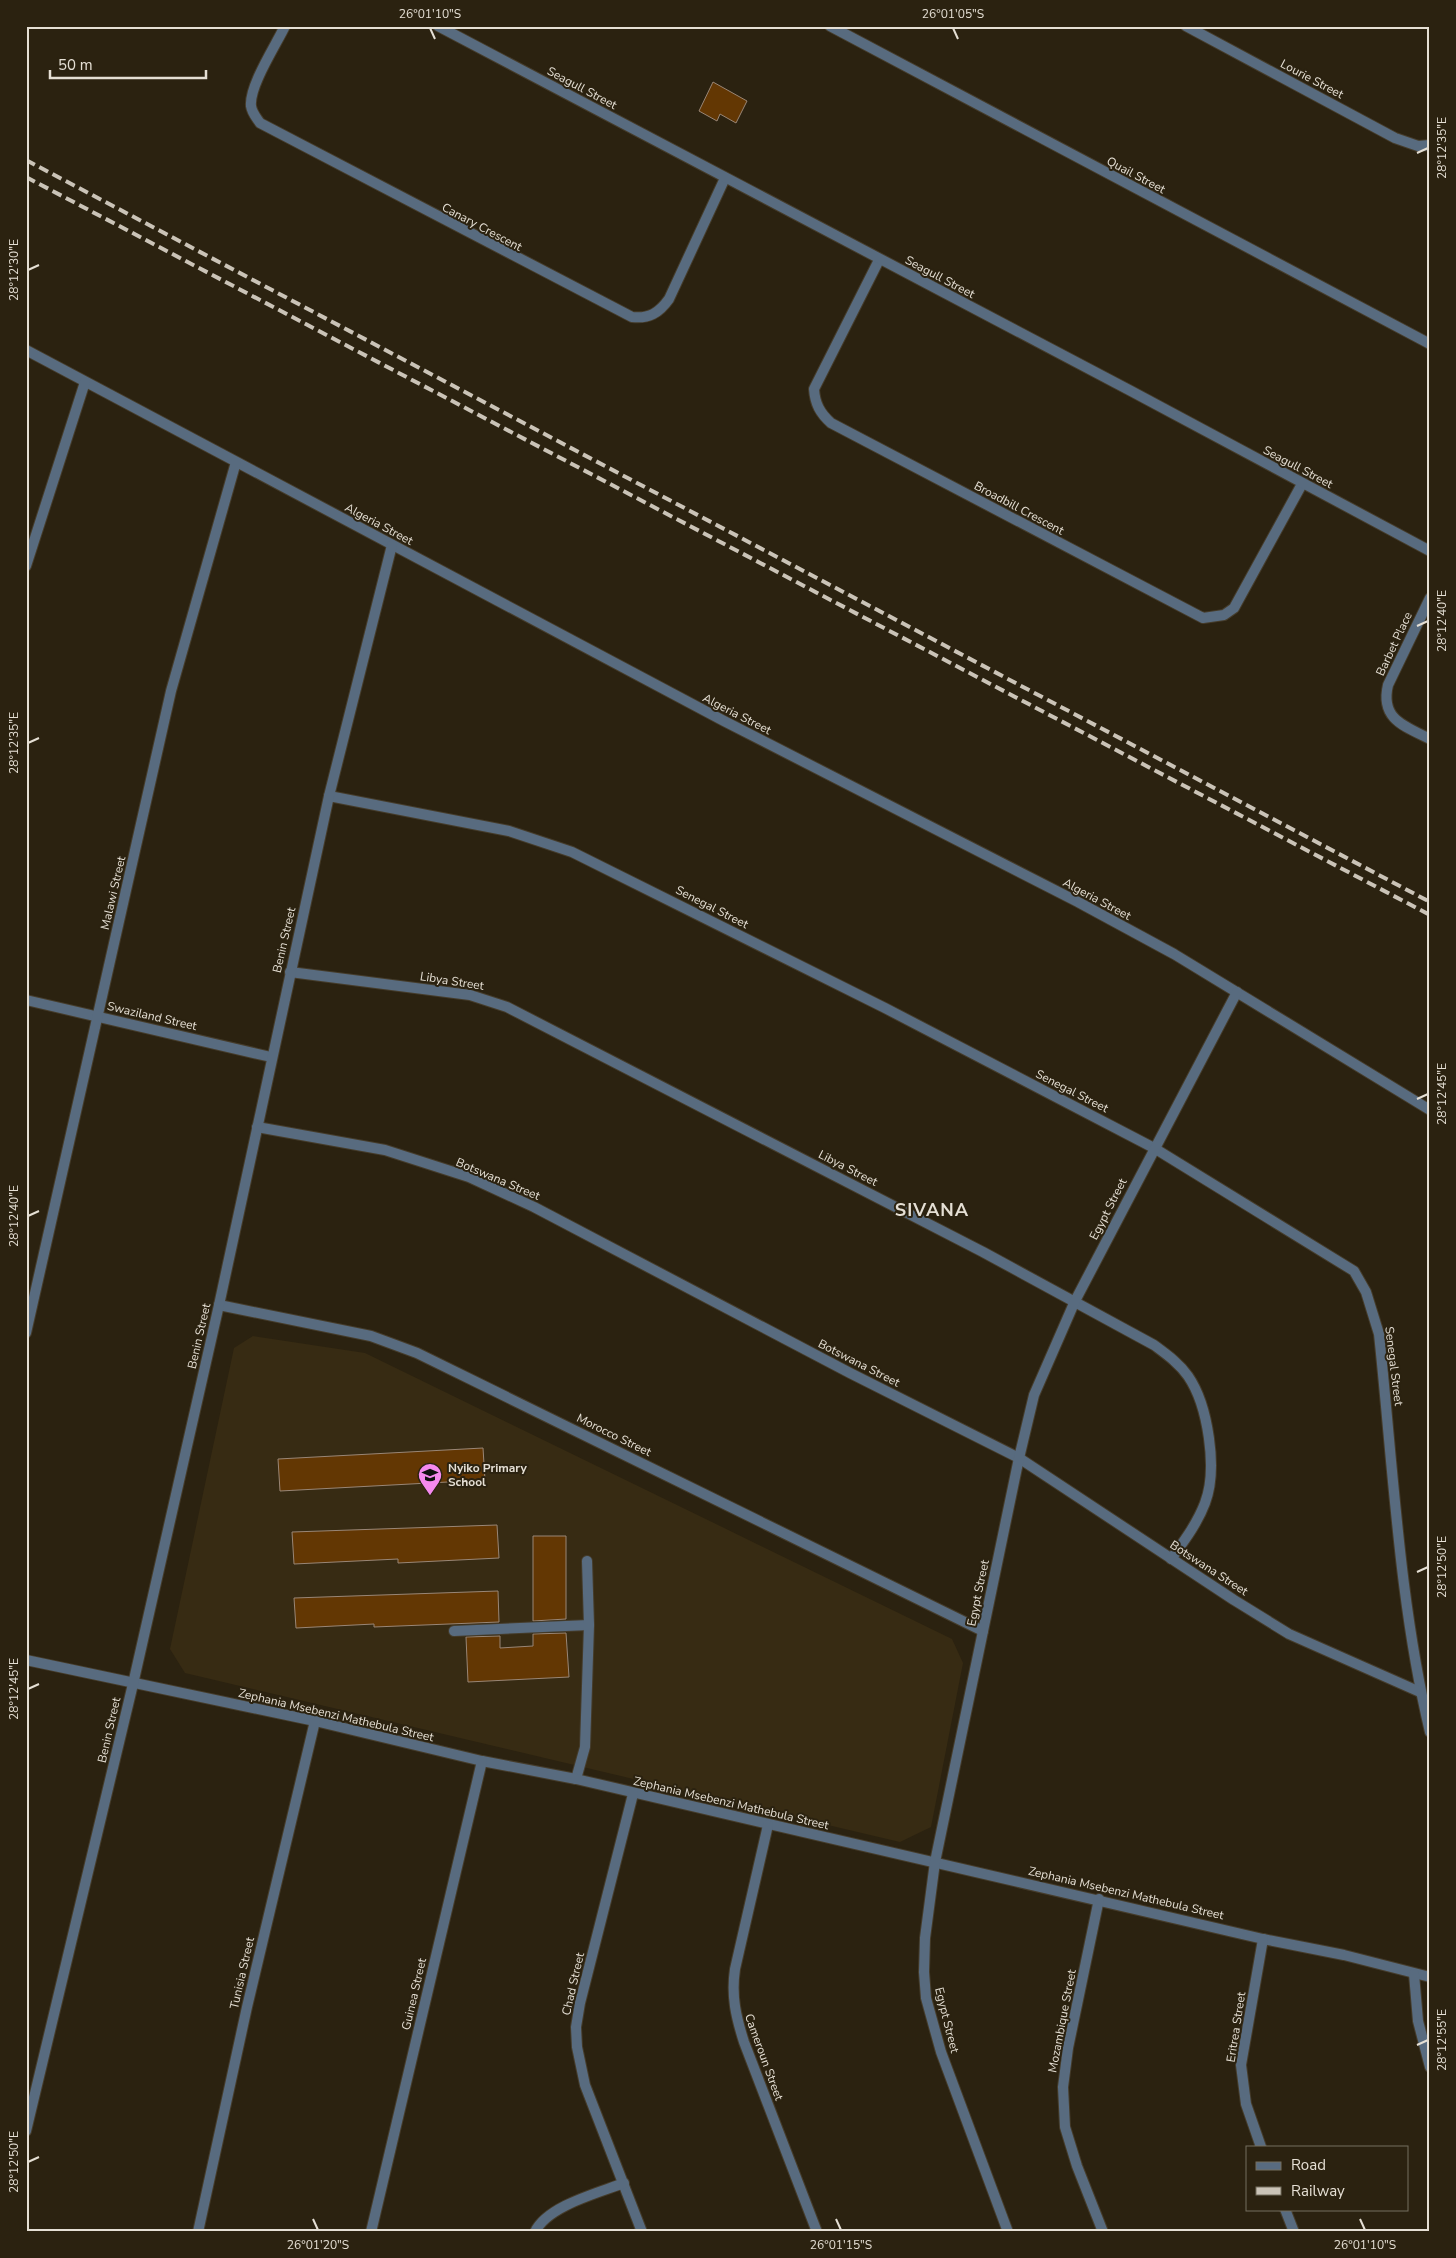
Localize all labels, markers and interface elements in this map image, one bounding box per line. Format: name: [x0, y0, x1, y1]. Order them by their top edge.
text: 26°01'10"S: [399, 6, 461, 22]
text: 26°01'05"S: [922, 6, 984, 22]
scale bar: [50, 48, 206, 80]
text: 50 m: [58, 55, 93, 75]
street label: Lourie Street: [1278, 56, 1347, 103]
street label: Seagull Street: [544, 63, 620, 113]
text: 28°12'35"E: [1434, 117, 1450, 179]
street label: Quail Street: [1104, 153, 1169, 198]
street label: Canary Crescent: [439, 199, 526, 255]
text: 28°12'30"E: [6, 239, 22, 301]
street label: Seagull Street: [902, 252, 978, 302]
street label: Seagull Street: [1260, 442, 1336, 492]
street label: Broadbill Crescent: [971, 478, 1067, 539]
street label: Algeria Street: [342, 499, 417, 549]
text: 28°12'40"E: [1434, 590, 1450, 652]
street label: Barbet Place: [1372, 609, 1416, 679]
street label: Algeria Street: [700, 690, 775, 738]
text: 28°12'35"E: [6, 712, 22, 774]
street label: Malawi Street: [97, 854, 129, 931]
street label: Algeria Street: [1060, 874, 1135, 924]
street label: Senegal Street: [673, 882, 752, 933]
street label: Benin Street: [269, 905, 299, 974]
street label: Libya Street: [419, 968, 486, 994]
street label: Swaziland Street: [106, 998, 199, 1034]
text: 28°12'45"E: [1434, 1063, 1450, 1125]
street label: Senegal Street: [1033, 1066, 1112, 1117]
street label: Libya Street: [816, 1146, 881, 1190]
street label: Botswana Street: [453, 1154, 543, 1204]
street label: Egypt Street: [1086, 1175, 1131, 1243]
text: 28°12'40"E: [6, 1185, 22, 1247]
district label: SIVANA: [895, 1198, 969, 1222]
street label: Benin Street: [184, 1301, 214, 1370]
street label: Senegal Street: [1381, 1325, 1407, 1407]
street label: Botswana Street: [815, 1335, 903, 1391]
street label: Morocco Street: [574, 1410, 655, 1460]
place label: Nyiko Primary School: [448, 1460, 527, 1490]
school or university icon: Nyiko Primary School: [417, 1462, 443, 1496]
text: 28°12'50"E: [1434, 1536, 1450, 1598]
street label: Botswana Street: [1167, 1537, 1252, 1600]
street label: Egypt Street: [963, 1558, 993, 1627]
text: 28°12'45"E: [6, 1658, 22, 1720]
street label: Zephania Msebenzi Mathebula Street: [237, 1685, 436, 1745]
street label: Benin Street: [94, 1695, 124, 1764]
street label: Zephania Msebenzi Mathebula Street: [632, 1773, 831, 1833]
street label: Zephania Msebenzi Mathebula Street: [1027, 1863, 1226, 1923]
street label: Tunisia Street: [226, 1935, 258, 2011]
street label: Chad Street: [558, 1950, 588, 2017]
street label: Guinea Street: [398, 1956, 430, 2032]
street label: Mozambique Street: [1044, 1967, 1080, 2074]
street label: Egypt Street: [931, 1986, 963, 2055]
street label: Eritrea Street: [1223, 1990, 1250, 2063]
text: 28°12'55"E: [1434, 2009, 1450, 2071]
street label: Cameroun Street: [741, 2011, 787, 2103]
text: 28°12'50"E: [6, 2131, 22, 2193]
legend: [1246, 2146, 1408, 2210]
text: Road: [1291, 2155, 1326, 2175]
text: Railway: [1291, 2181, 1345, 2201]
text: 26°01'20"S: [287, 2237, 349, 2253]
text: 26°01'15"S: [810, 2237, 872, 2253]
text: 26°01'10"S: [1334, 2237, 1396, 2253]

